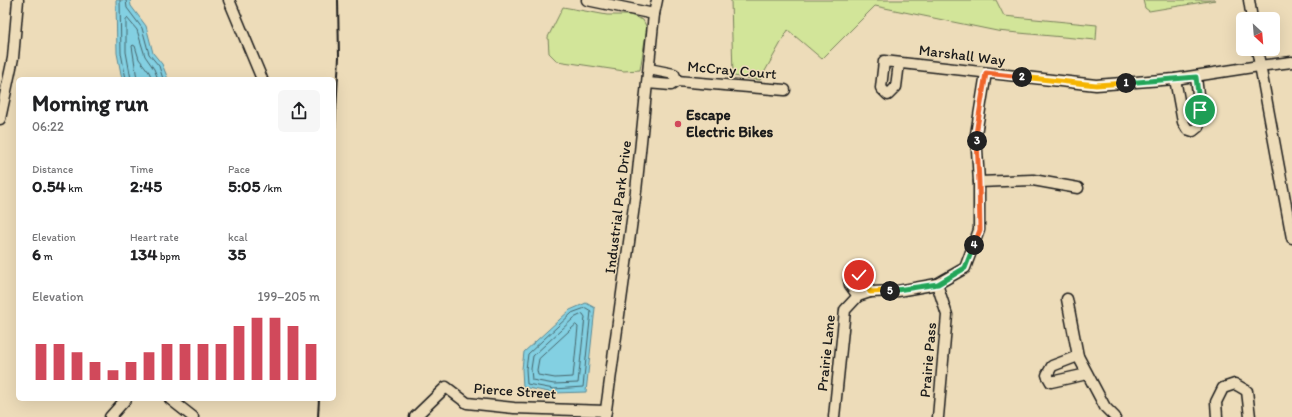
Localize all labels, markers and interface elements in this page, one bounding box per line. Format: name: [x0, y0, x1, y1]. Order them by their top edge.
north arrow: [1236, 12, 1280, 56]
map controls: [1236, 12, 1280, 56]
street label: Marshall Way: [918, 41, 1006, 69]
street label: McCray Court: [687, 57, 778, 83]
pin: 2: [1012, 67, 1032, 87]
text: 2: [1019, 70, 1025, 83]
pin: 1: [1116, 73, 1136, 93]
text: 1: [1123, 76, 1129, 89]
text: Morning run: [32, 90, 148, 117]
button: share: [278, 90, 320, 132]
pin: [1183, 93, 1217, 127]
icon: arrive: [1189, 99, 1211, 121]
place label: Escape Electric Bikes: [686, 106, 774, 141]
text: 06:22: [32, 119, 64, 134]
marker: Escape Electric Bikes: [673, 119, 683, 129]
pin: 3: [967, 131, 987, 151]
text: 3: [974, 134, 980, 147]
street label: Industrial Park Drive: [601, 139, 635, 275]
text: Distance: [32, 163, 73, 176]
text: Time: [130, 163, 153, 176]
text: Pace: [228, 163, 250, 176]
text: 0.54: [32, 176, 66, 196]
text: 2:45: [130, 176, 162, 196]
text: 5:05: [228, 176, 261, 196]
text: km: [66, 182, 83, 195]
text: /km: [261, 182, 282, 195]
text: Elevation: [32, 231, 76, 244]
text: Heart rate: [130, 231, 179, 244]
text: kcal: [228, 231, 248, 244]
pin: 4: [964, 235, 984, 255]
text: 4: [971, 238, 977, 251]
text: 6: [32, 244, 41, 264]
text: 134: [130, 244, 157, 264]
text: 35: [228, 244, 246, 264]
text: m: [41, 250, 53, 263]
text: bpm: [157, 250, 180, 263]
pin: [842, 258, 876, 292]
icon: check: [848, 264, 870, 286]
pin: 5: [880, 281, 900, 301]
text: 5: [887, 284, 893, 297]
text: Elevation: [32, 289, 84, 304]
text: 199–205 m: [258, 289, 320, 304]
street label: Prairie Lane: [813, 314, 839, 392]
street label: Prairie Pass: [916, 321, 940, 398]
street label: Pierce Street: [473, 379, 557, 403]

